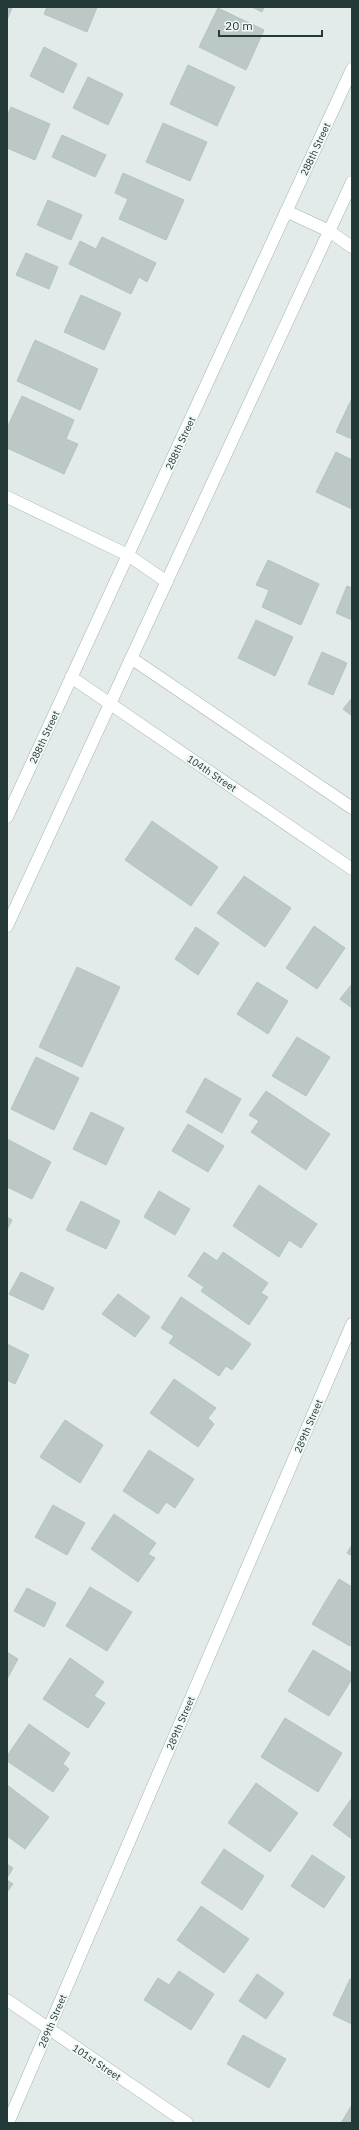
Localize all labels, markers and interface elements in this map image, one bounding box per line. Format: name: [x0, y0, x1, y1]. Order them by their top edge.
scale bar: [219, 12, 322, 38]
text: 20 m: [225, 18, 253, 33]
street label: 288th Street: [298, 120, 334, 178]
street label: 288th Street: [163, 414, 199, 472]
street label: 288th Street: [27, 708, 63, 766]
street label: 104th Street: [184, 752, 239, 795]
street label: 289th Street: [291, 1397, 326, 1455]
street label: 289th Street: [163, 1694, 198, 1752]
street label: 289th Street: [35, 1992, 70, 2050]
street label: 101st Street: [70, 2041, 124, 2084]

